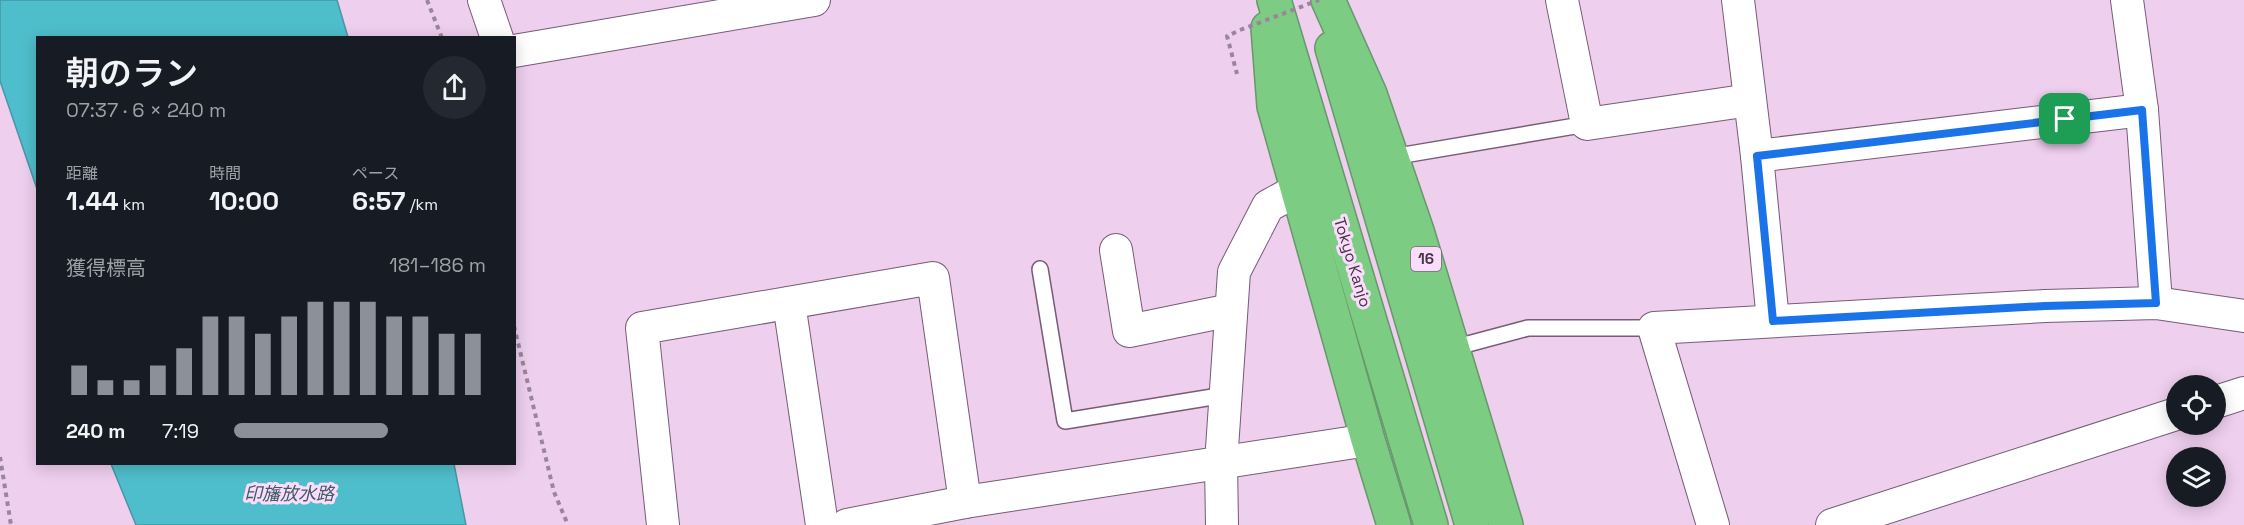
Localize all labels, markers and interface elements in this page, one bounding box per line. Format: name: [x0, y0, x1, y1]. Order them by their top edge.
text: 朝のラン: [66, 53, 198, 95]
button: share: [423, 56, 486, 119]
pin: [2039, 93, 2090, 144]
text: 07:37 · 6 × 240 m: [66, 97, 226, 123]
icon: arrive: [2048, 102, 2081, 135]
text: 距離: [66, 163, 98, 184]
text: 時間: [209, 163, 241, 184]
text: ペース: [352, 163, 399, 184]
text: 1.44: [66, 184, 119, 218]
text: 10:00: [209, 184, 279, 218]
text: 6:57: [352, 184, 406, 218]
text: km: [119, 194, 145, 215]
text: /km: [406, 194, 438, 215]
street label: Tokyo Kanjo: [1329, 215, 1376, 310]
road number: 16: [1411, 247, 1441, 271]
text: 181–186 m: [389, 252, 486, 278]
text: 獲得標高: [66, 255, 146, 281]
map controls: [2166, 375, 2226, 507]
button: locate: [2166, 375, 2226, 435]
text: 240 m: [66, 418, 125, 444]
text: 7:19: [162, 418, 199, 444]
button: layers: [2166, 447, 2226, 507]
water label: 印旛放水路: [244, 482, 336, 505]

